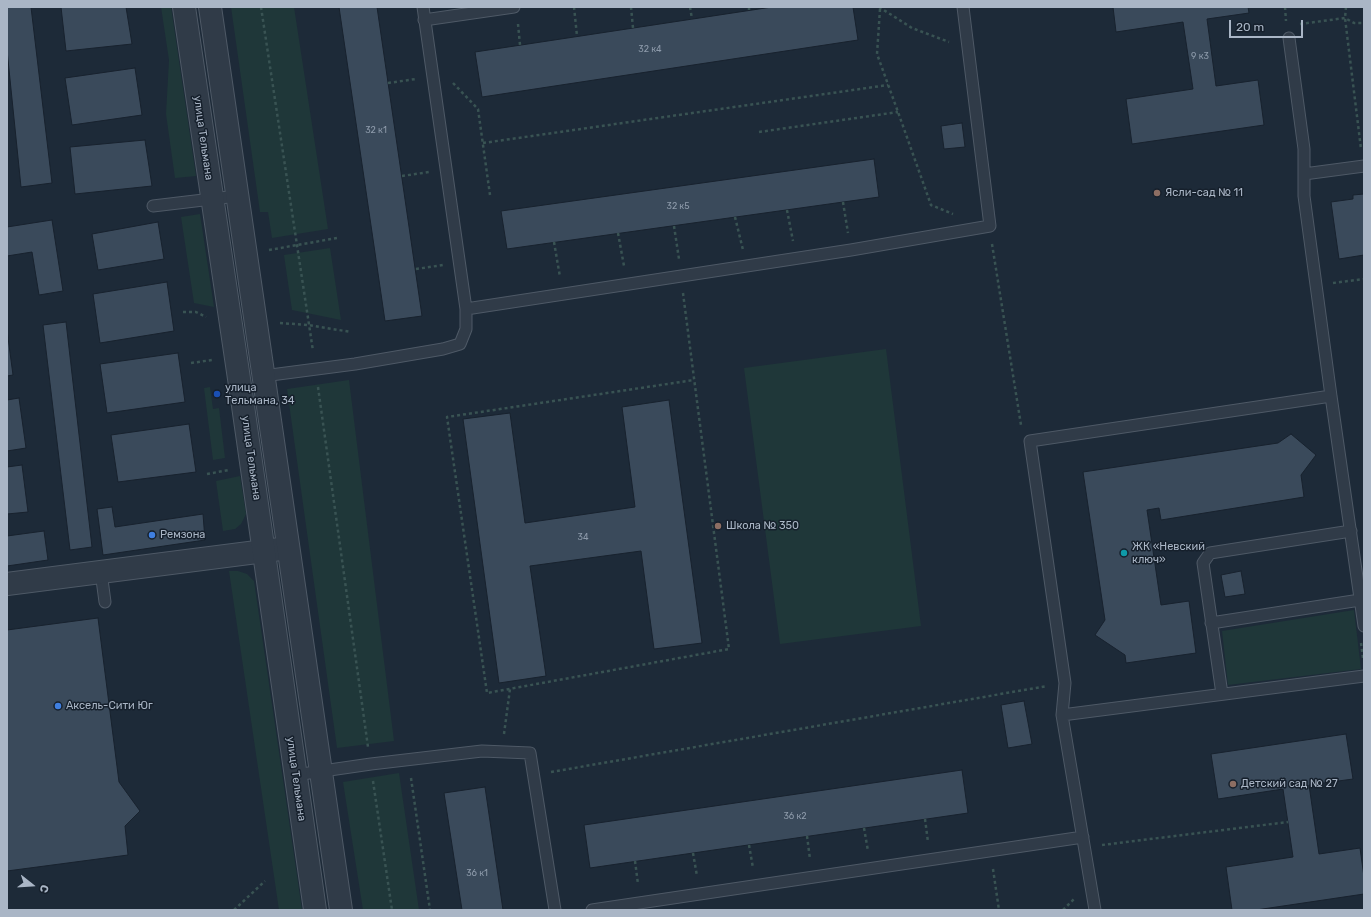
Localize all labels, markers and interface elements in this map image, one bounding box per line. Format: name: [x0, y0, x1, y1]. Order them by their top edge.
scale bar: [1231, 12, 1305, 38]
text: 20 m: [1236, 20, 1264, 34]
house number: 32 к4: [638, 44, 662, 54]
house number: 9 к3: [1191, 51, 1209, 61]
street label: улица Тельмана: [191, 95, 215, 181]
house number: 32 к1: [365, 125, 387, 135]
place label: Ясли-сад № 11: [1165, 186, 1243, 200]
marker: Ясли-сад № 11: [1152, 188, 1162, 198]
house number: 32 к5: [666, 201, 690, 211]
place label: улица Тельмана, 34: [225, 381, 295, 407]
marker: улица Тельмана, 34: [212, 389, 222, 399]
street label: улица Тельмана: [239, 415, 263, 501]
place label: Школа № 350: [726, 519, 799, 533]
marker: Школа № 350: [713, 521, 723, 531]
place label: Ремзона: [160, 528, 205, 542]
marker: Ремзона: [147, 530, 157, 540]
house number: 34: [578, 532, 588, 542]
place label: ЖК «Невский ключ»: [1132, 540, 1205, 566]
marker: ЖК «Невский ключ»: [1119, 548, 1129, 558]
place label: Аксель-Сити Юг: [66, 699, 153, 713]
marker: Аксель-Сити Юг: [53, 701, 63, 711]
street label: улица Тельмана: [284, 736, 308, 822]
place label: Детский сад № 27: [1241, 777, 1338, 791]
marker: Детский сад № 27: [1228, 779, 1238, 789]
house number: 36 к2: [783, 811, 807, 821]
north arrow: [12, 865, 52, 905]
house number: 36 к1: [466, 868, 488, 878]
text: С: [37, 883, 51, 894]

